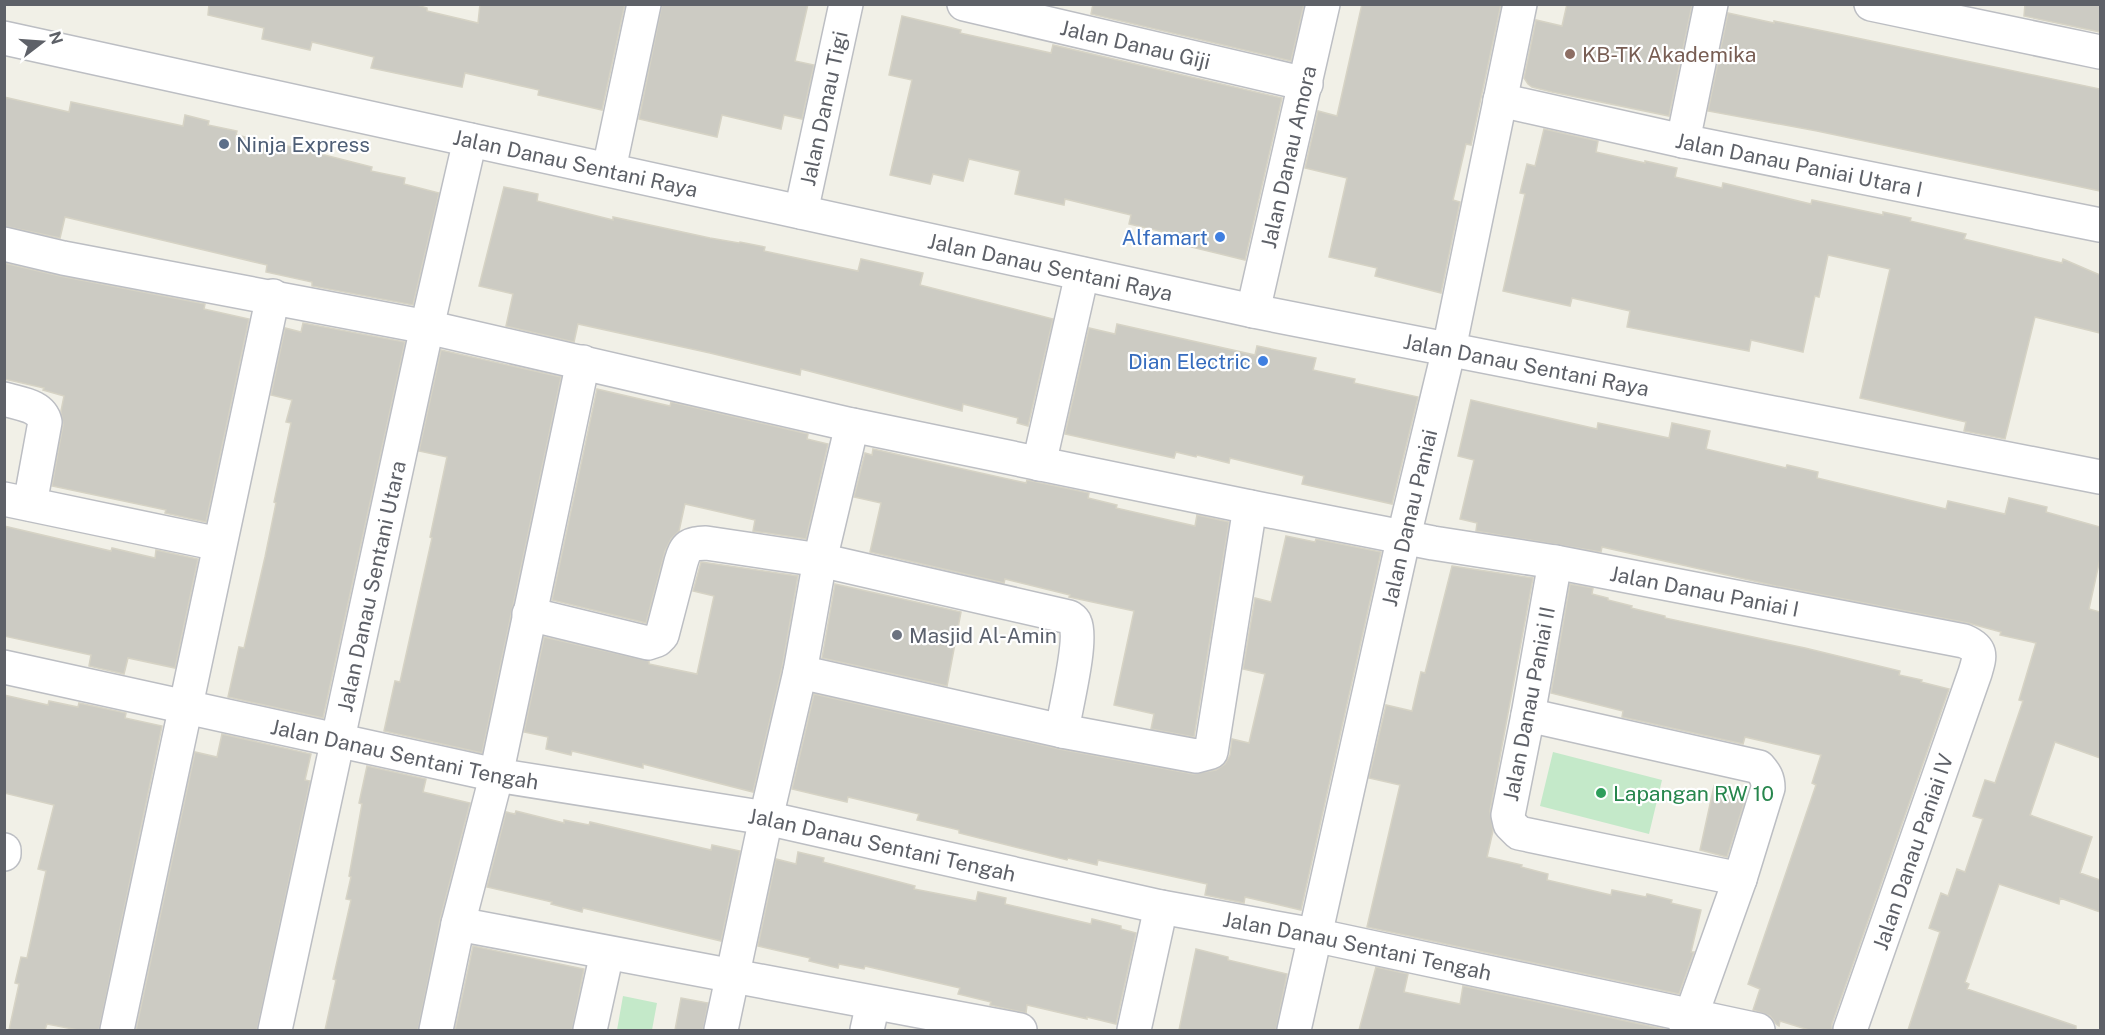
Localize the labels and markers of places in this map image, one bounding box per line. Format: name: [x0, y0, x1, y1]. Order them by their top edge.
place label: KB-TK Akademika: [1582, 42, 1756, 67]
marker: KB-TK Akademika: [1563, 47, 1577, 61]
place label: Ninja Express: [236, 132, 370, 157]
marker: Ninja Express: [217, 137, 231, 151]
place label: Alfamart: [1121, 225, 1208, 250]
marker: Alfamart: [1213, 230, 1227, 244]
place label: Dian Electric: [1128, 349, 1251, 374]
marker: Dian Electric: [1256, 354, 1270, 368]
place label: Masjid Al-Amin: [909, 623, 1057, 648]
marker: Masjid Al-Amin: [890, 628, 904, 642]
place label: Lapangan RW 10: [1613, 781, 1774, 806]
marker: Lapangan RW 10: [1594, 786, 1608, 800]

